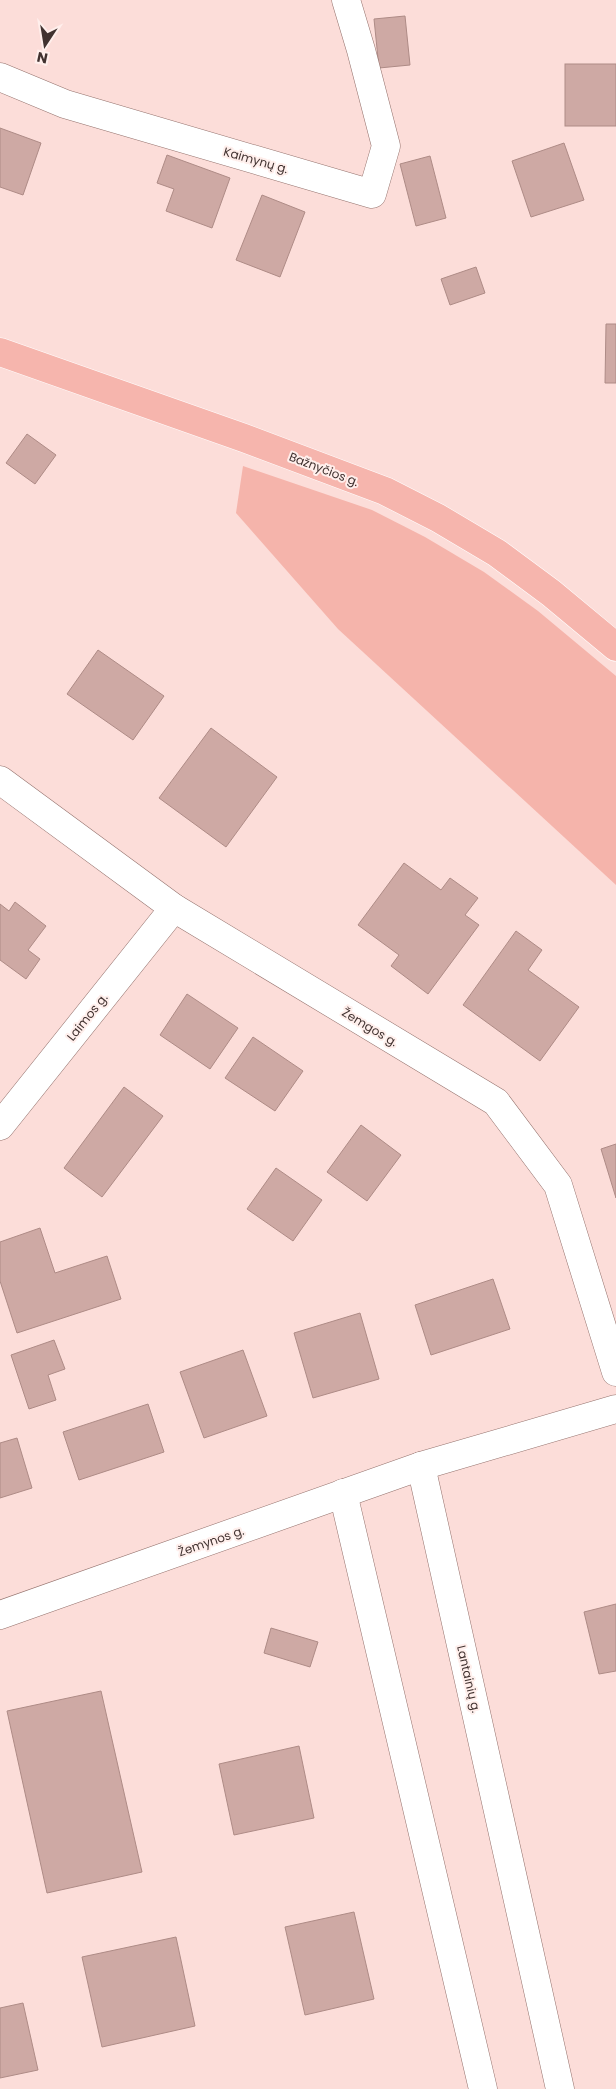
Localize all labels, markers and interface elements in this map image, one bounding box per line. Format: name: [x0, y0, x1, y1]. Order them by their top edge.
north arrow: [20, 20, 70, 70]
text: N: [35, 47, 50, 69]
street label: Kaimynų g.: [222, 143, 290, 177]
street label: Bažnyčios g.: [287, 448, 361, 490]
street label: Laimos g.: [63, 990, 111, 1044]
street label: Žemgos g.: [339, 1004, 401, 1050]
street label: Žemynos g.: [176, 1522, 246, 1560]
street label: Lantainių g.: [453, 1644, 485, 1714]

